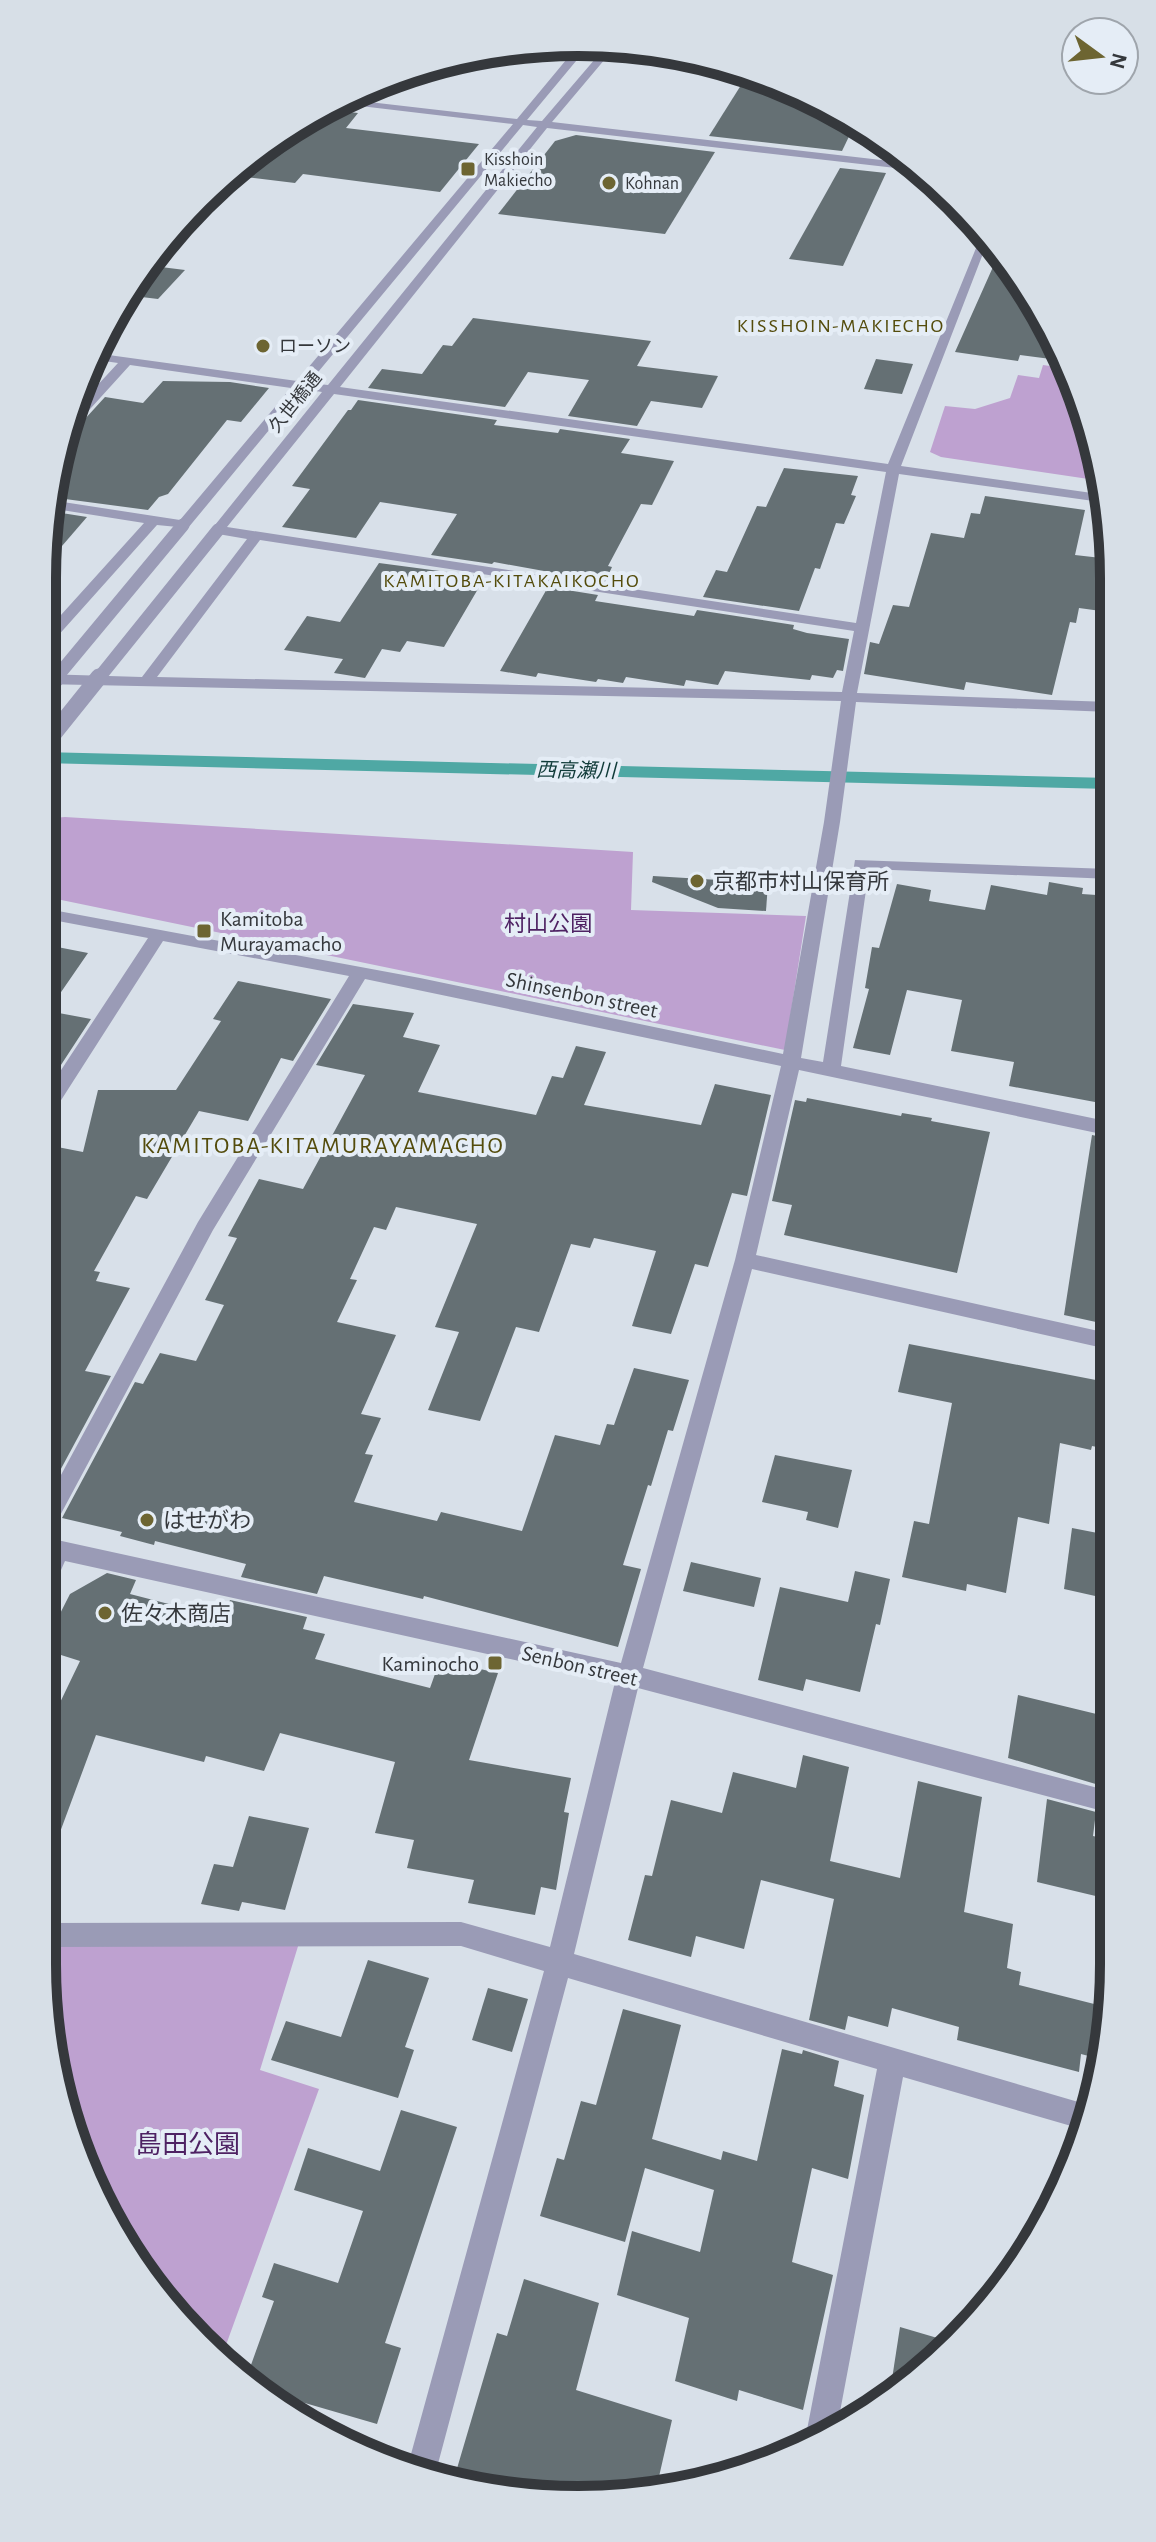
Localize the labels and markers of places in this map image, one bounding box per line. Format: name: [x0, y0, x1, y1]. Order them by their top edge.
place label: Kisshoin Makiecho: [484, 151, 552, 190]
marker: Kisshoin Makiecho: [459, 160, 477, 178]
marker: Kohnan: [600, 174, 618, 192]
place label: Kohnan: [625, 175, 679, 193]
marker: ローソン: [254, 337, 272, 355]
place label: ローソン: [279, 338, 351, 356]
place label: 京都市村山保育所: [713, 870, 889, 893]
marker: 京都市村山保育所: [688, 872, 706, 890]
place label: Kamitoba Murayamacho: [220, 908, 342, 955]
marker: Kamitoba Murayamacho: [195, 922, 213, 940]
place label: はせがわ: [163, 1509, 251, 1532]
marker: はせがわ: [138, 1511, 156, 1529]
place label: 佐々木商店: [121, 1602, 231, 1625]
marker: 佐々木商店: [96, 1604, 114, 1622]
place label: Kaminocho: [381, 1653, 479, 1675]
marker: Kaminocho: [486, 1654, 504, 1672]

